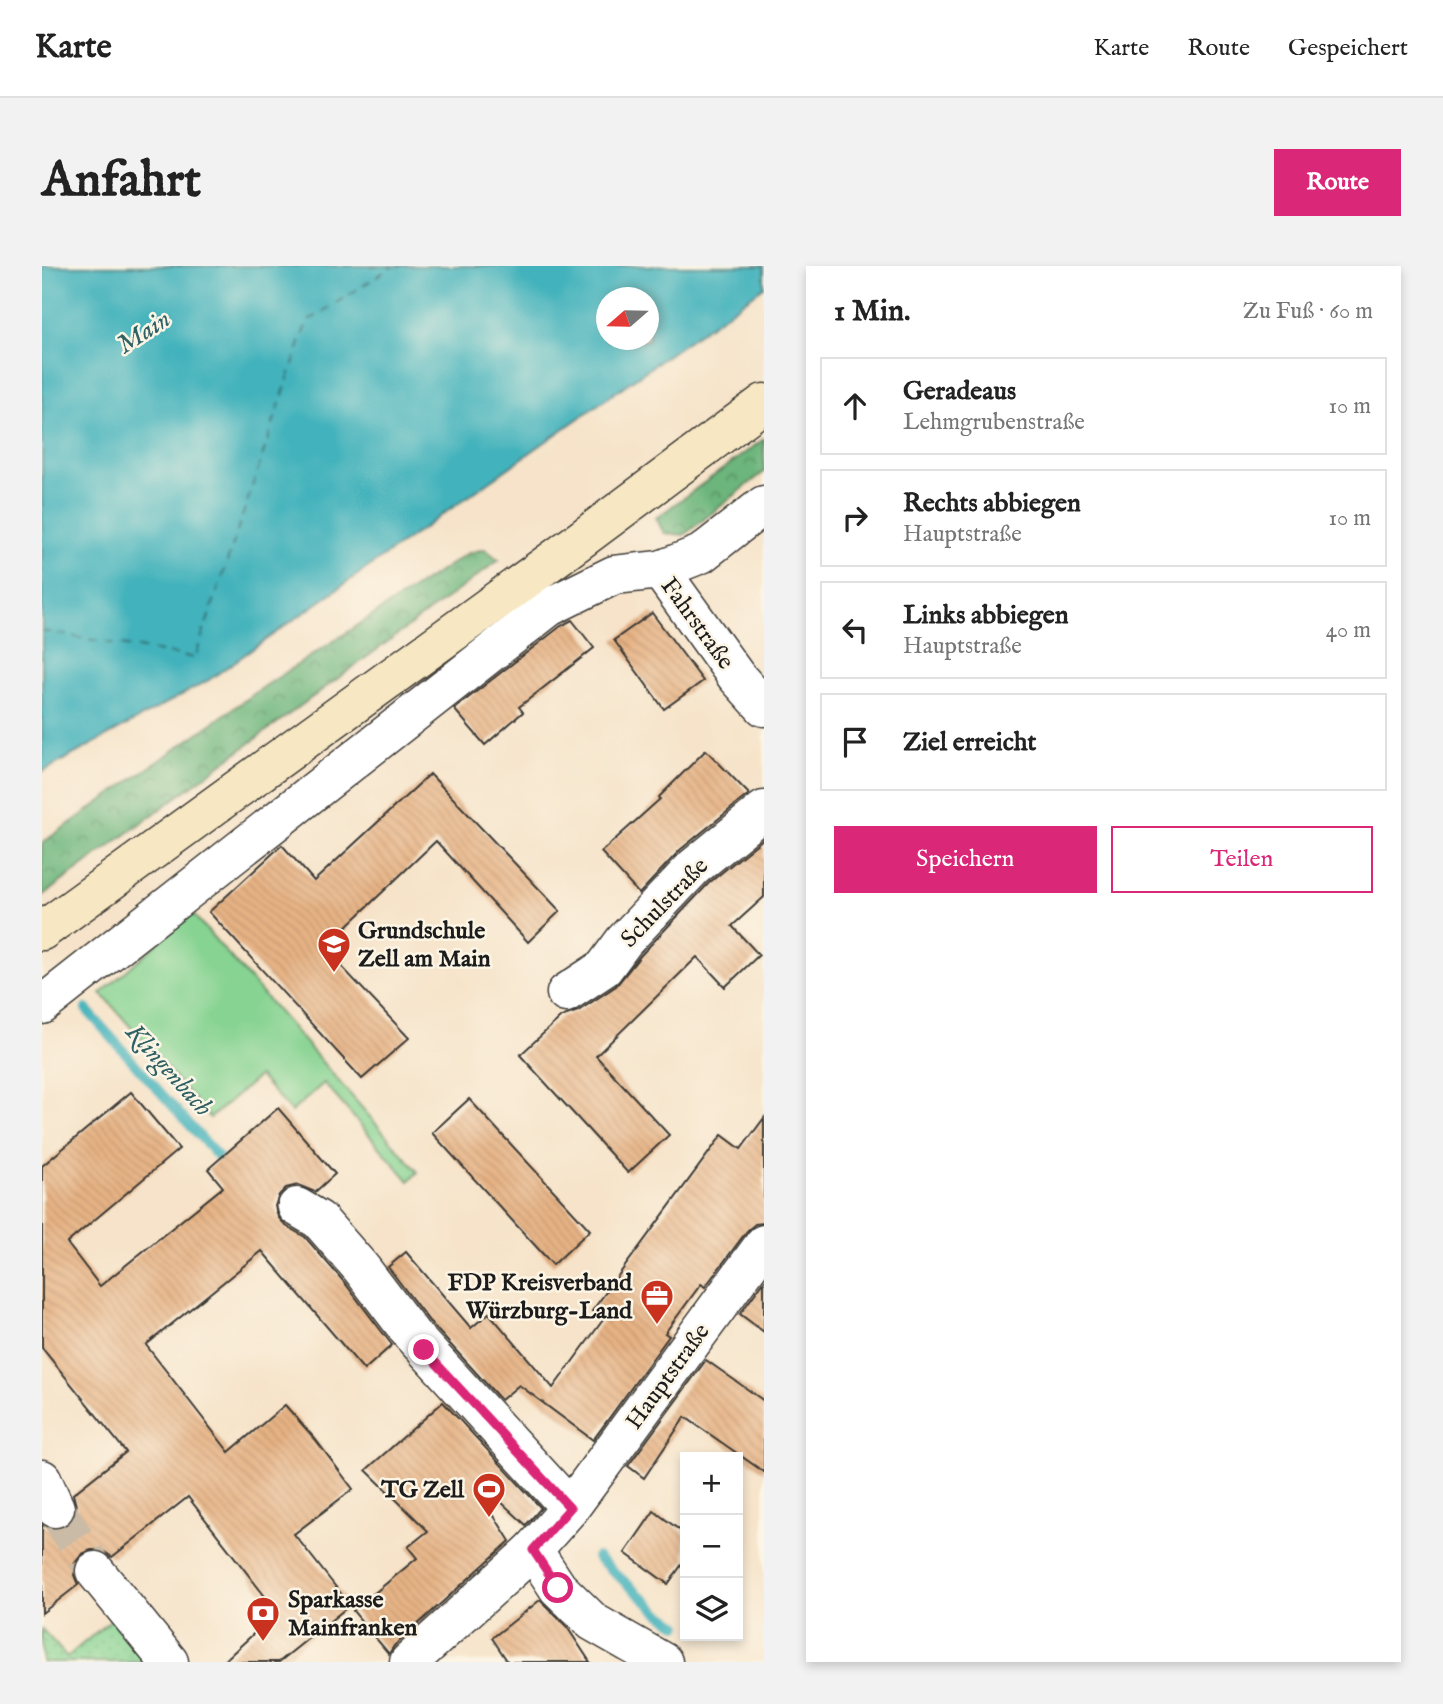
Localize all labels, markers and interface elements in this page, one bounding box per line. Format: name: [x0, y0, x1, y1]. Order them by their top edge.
text: Karte: [35, 27, 112, 69]
text: Karte: [1094, 33, 1149, 64]
text: Route: [1187, 33, 1250, 64]
text: Gespeichert: [1288, 33, 1408, 64]
button: Route: [1274, 149, 1401, 216]
text: Anfahrt: [42, 151, 201, 213]
north arrow: [596, 287, 659, 350]
text: 1 Min.: [834, 293, 910, 331]
text: Zu Fuß · 60 m: [1243, 297, 1373, 326]
water label: Main: [111, 303, 177, 362]
text: Geradeaus: [903, 375, 1016, 408]
icon: ahead: [836, 387, 874, 425]
text: 10 m: [1328, 392, 1371, 421]
text: Lehmgrubenstraße: [903, 408, 1085, 437]
text: Rechts abbiegen: [903, 487, 1081, 520]
icon: right: [836, 499, 874, 537]
text: 10 m: [1328, 504, 1371, 533]
text: Hauptstraße: [903, 520, 1022, 549]
street label: Fahrstraße: [653, 572, 741, 676]
text: Links abbiegen: [903, 599, 1069, 632]
icon: left: [836, 611, 874, 649]
text: 40 m: [1326, 616, 1371, 645]
text: Hauptstraße: [903, 632, 1022, 661]
icon: arrive: [836, 723, 874, 761]
text: Ziel erreicht: [903, 726, 1036, 759]
button: Speichern: [834, 826, 1097, 893]
button: Teilen: [1111, 826, 1373, 893]
street label: Schulstraße: [615, 851, 716, 955]
place label: Grundschule Zell am Main: [358, 916, 491, 975]
school or university icon: Grundschule Zell am Main: [315, 925, 353, 974]
water label: Klingenbach: [117, 1016, 219, 1124]
place label: FDP Kreisverband Würzburg-Land: [447, 1268, 633, 1327]
office icon: FDP Kreisverband Würzburg-Land: [638, 1277, 676, 1326]
street label: Hauptstraße: [619, 1318, 717, 1436]
route end: [408, 1334, 439, 1365]
map controls: [680, 1452, 743, 1641]
button: +: [680, 1452, 743, 1515]
sports icon: TG Zell: [470, 1470, 508, 1519]
place label: TG Zell: [380, 1475, 464, 1506]
button: −: [680, 1515, 743, 1578]
route start: [542, 1572, 573, 1603]
button: layers: [680, 1578, 743, 1641]
place label: Sparkasse Mainfranken: [288, 1585, 418, 1644]
bank icon: Sparkasse Mainfranken: [244, 1594, 282, 1643]

